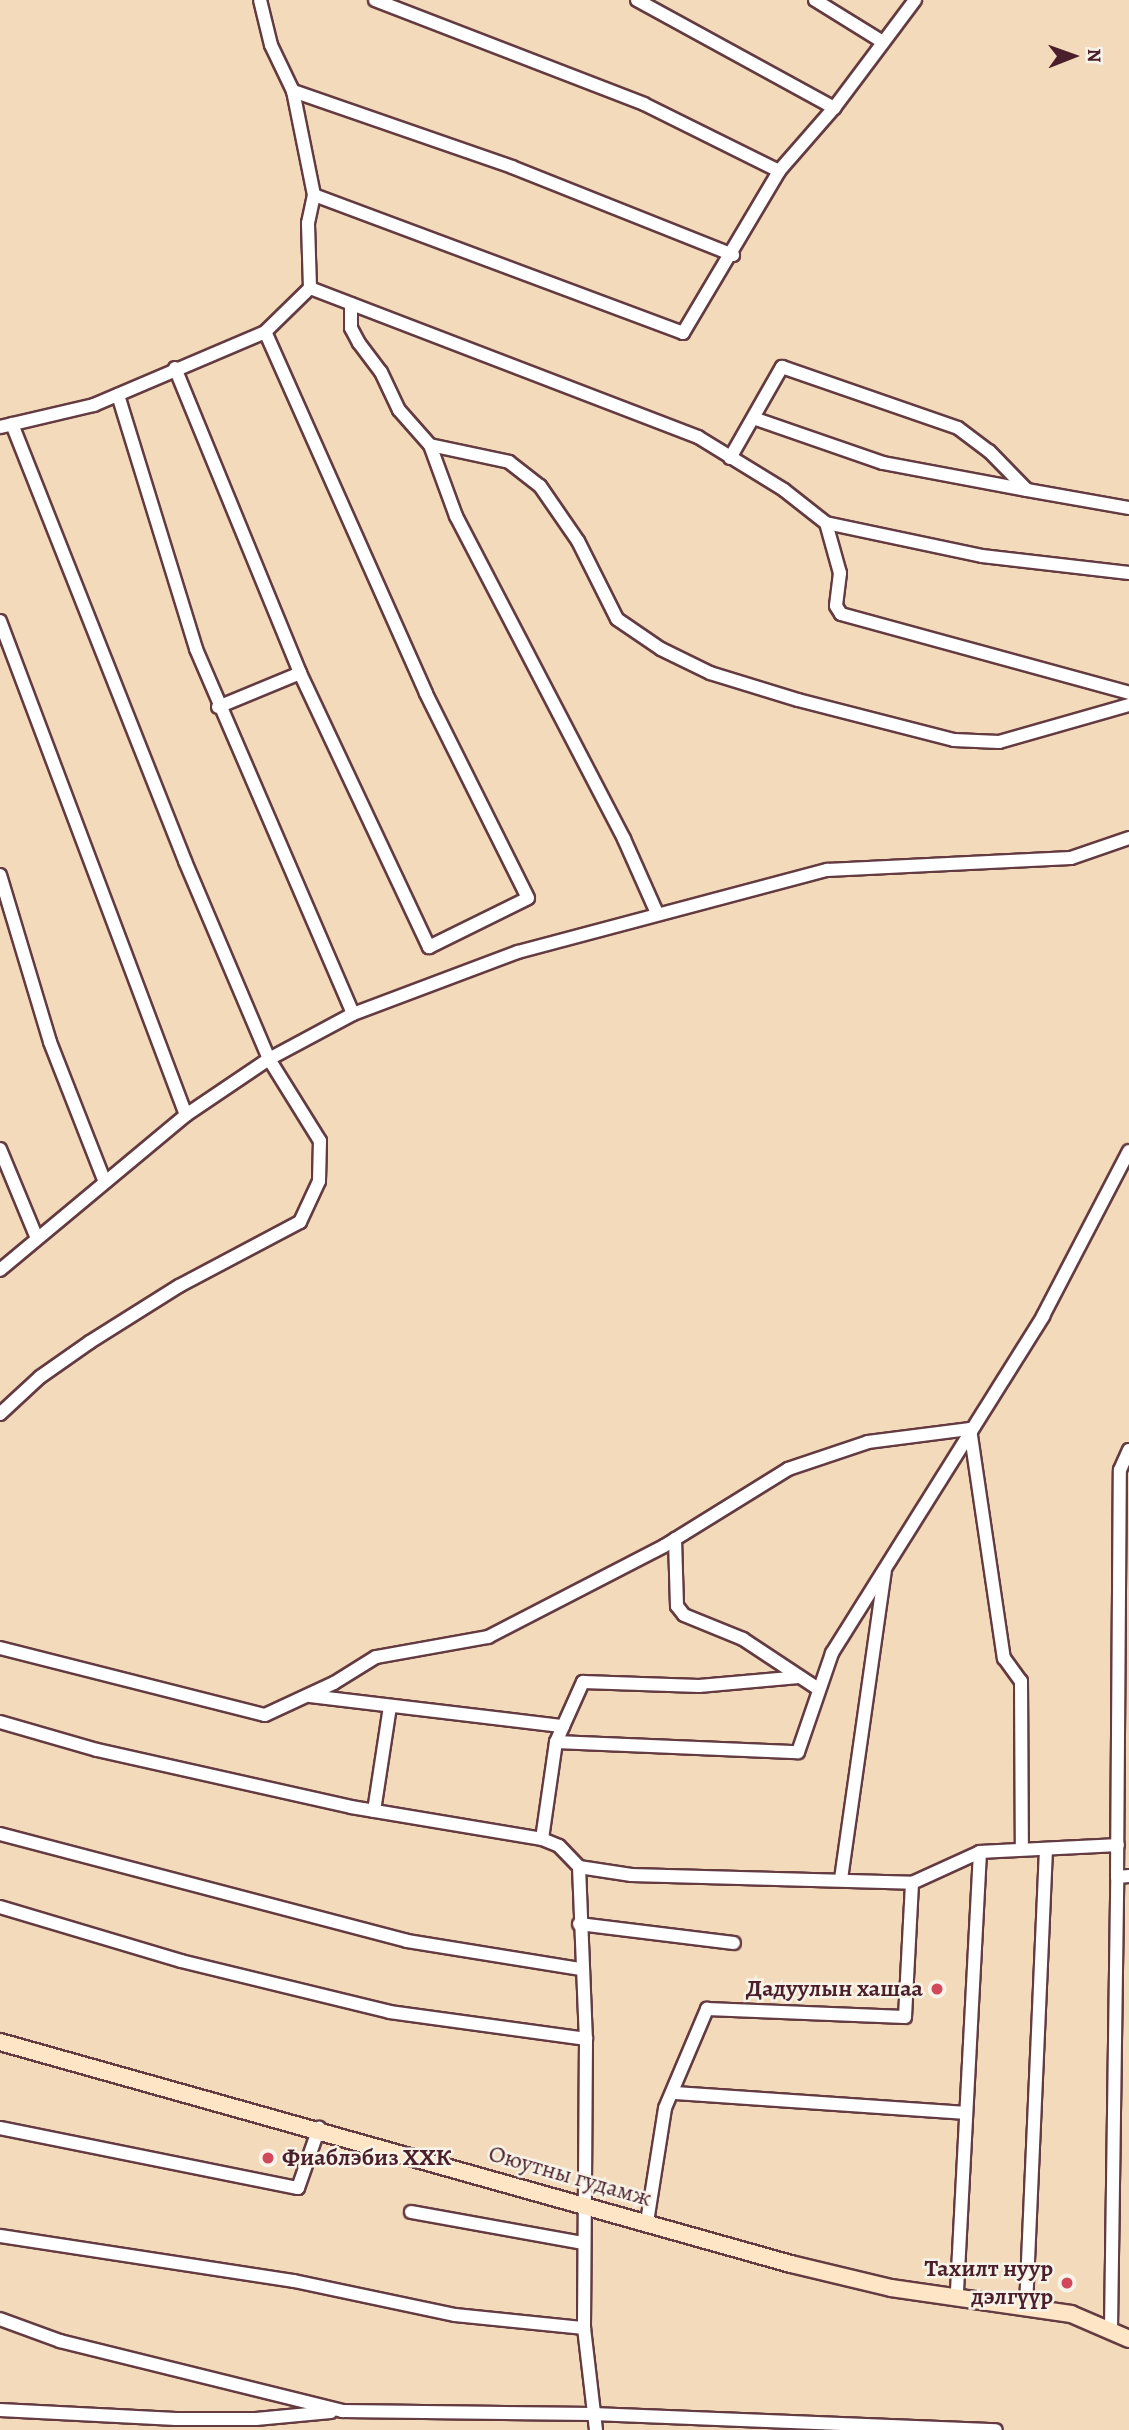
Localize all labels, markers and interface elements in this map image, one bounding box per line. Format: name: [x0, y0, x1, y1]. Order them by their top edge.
north arrow: [1038, 21, 1108, 91]
text: N: [1081, 48, 1107, 63]
place label: Дадуулын хашаа: [746, 1975, 923, 2003]
marker: Дадуулын хашаа: [929, 1981, 945, 1997]
street label: Оюутны гудамж: [485, 2139, 655, 2213]
place label: Фиаблэбиз ХХК: [282, 2144, 452, 2172]
marker: Фиаблэбиз ХХК: [260, 2150, 276, 2166]
place label: Тахилт нуур дэлгүүр: [925, 2255, 1053, 2311]
marker: Тахилт нуур дэлгүүр: [1059, 2275, 1075, 2291]

